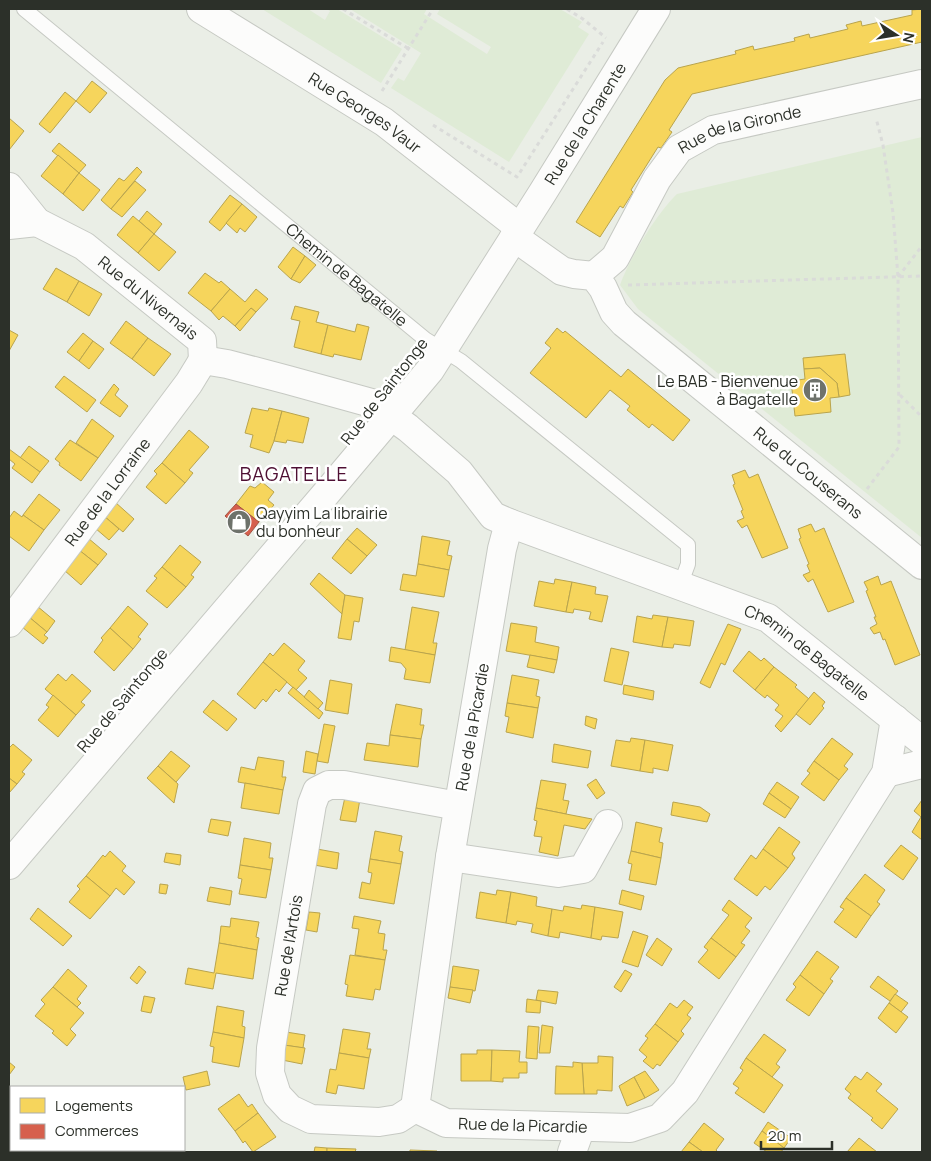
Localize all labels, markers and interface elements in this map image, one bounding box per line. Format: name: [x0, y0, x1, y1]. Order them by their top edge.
north arrow: [871, 10, 921, 60]
text: N: [899, 31, 920, 45]
street label: Rue de la Charente: [539, 58, 631, 189]
street label: Rue Georges Vaur: [304, 67, 426, 158]
street label: Rue de la Gironde: [674, 100, 803, 158]
street label: Chemin de Bagatelle: [281, 218, 412, 331]
street label: Rue du Nivernais: [94, 251, 203, 345]
street label: Rue de Saintonge: [335, 333, 433, 449]
place label: Le BAB - Bienvenue à Bagatelle: [657, 370, 798, 410]
building icon: Le BAB - Bienvenue à Bagatelle: [802, 377, 828, 403]
street label: Rue du Couserans: [749, 422, 868, 524]
street label: Rue de la Lorraine: [59, 433, 155, 551]
district label: BAGATELLE: [240, 461, 348, 487]
place label: Qayyim La librairie du bonheur: [256, 502, 388, 542]
shop icon: Qayyim La librairie du bonheur: [226, 509, 252, 535]
street label: Chemin de Bagatelle: [741, 599, 874, 706]
street label: Rue de Saintonge: [72, 643, 172, 757]
street label: Rue de la Picardie: [450, 661, 494, 793]
street label: Rue de l'Artois: [269, 893, 308, 998]
legend: [10, 1086, 185, 1151]
text: Logements: [55, 1095, 133, 1116]
street label: Rue de la Picardie: [458, 1112, 588, 1138]
scale bar: [761, 1118, 832, 1150]
text: Commerces: [55, 1120, 139, 1141]
text: 20 m: [768, 1125, 801, 1146]

